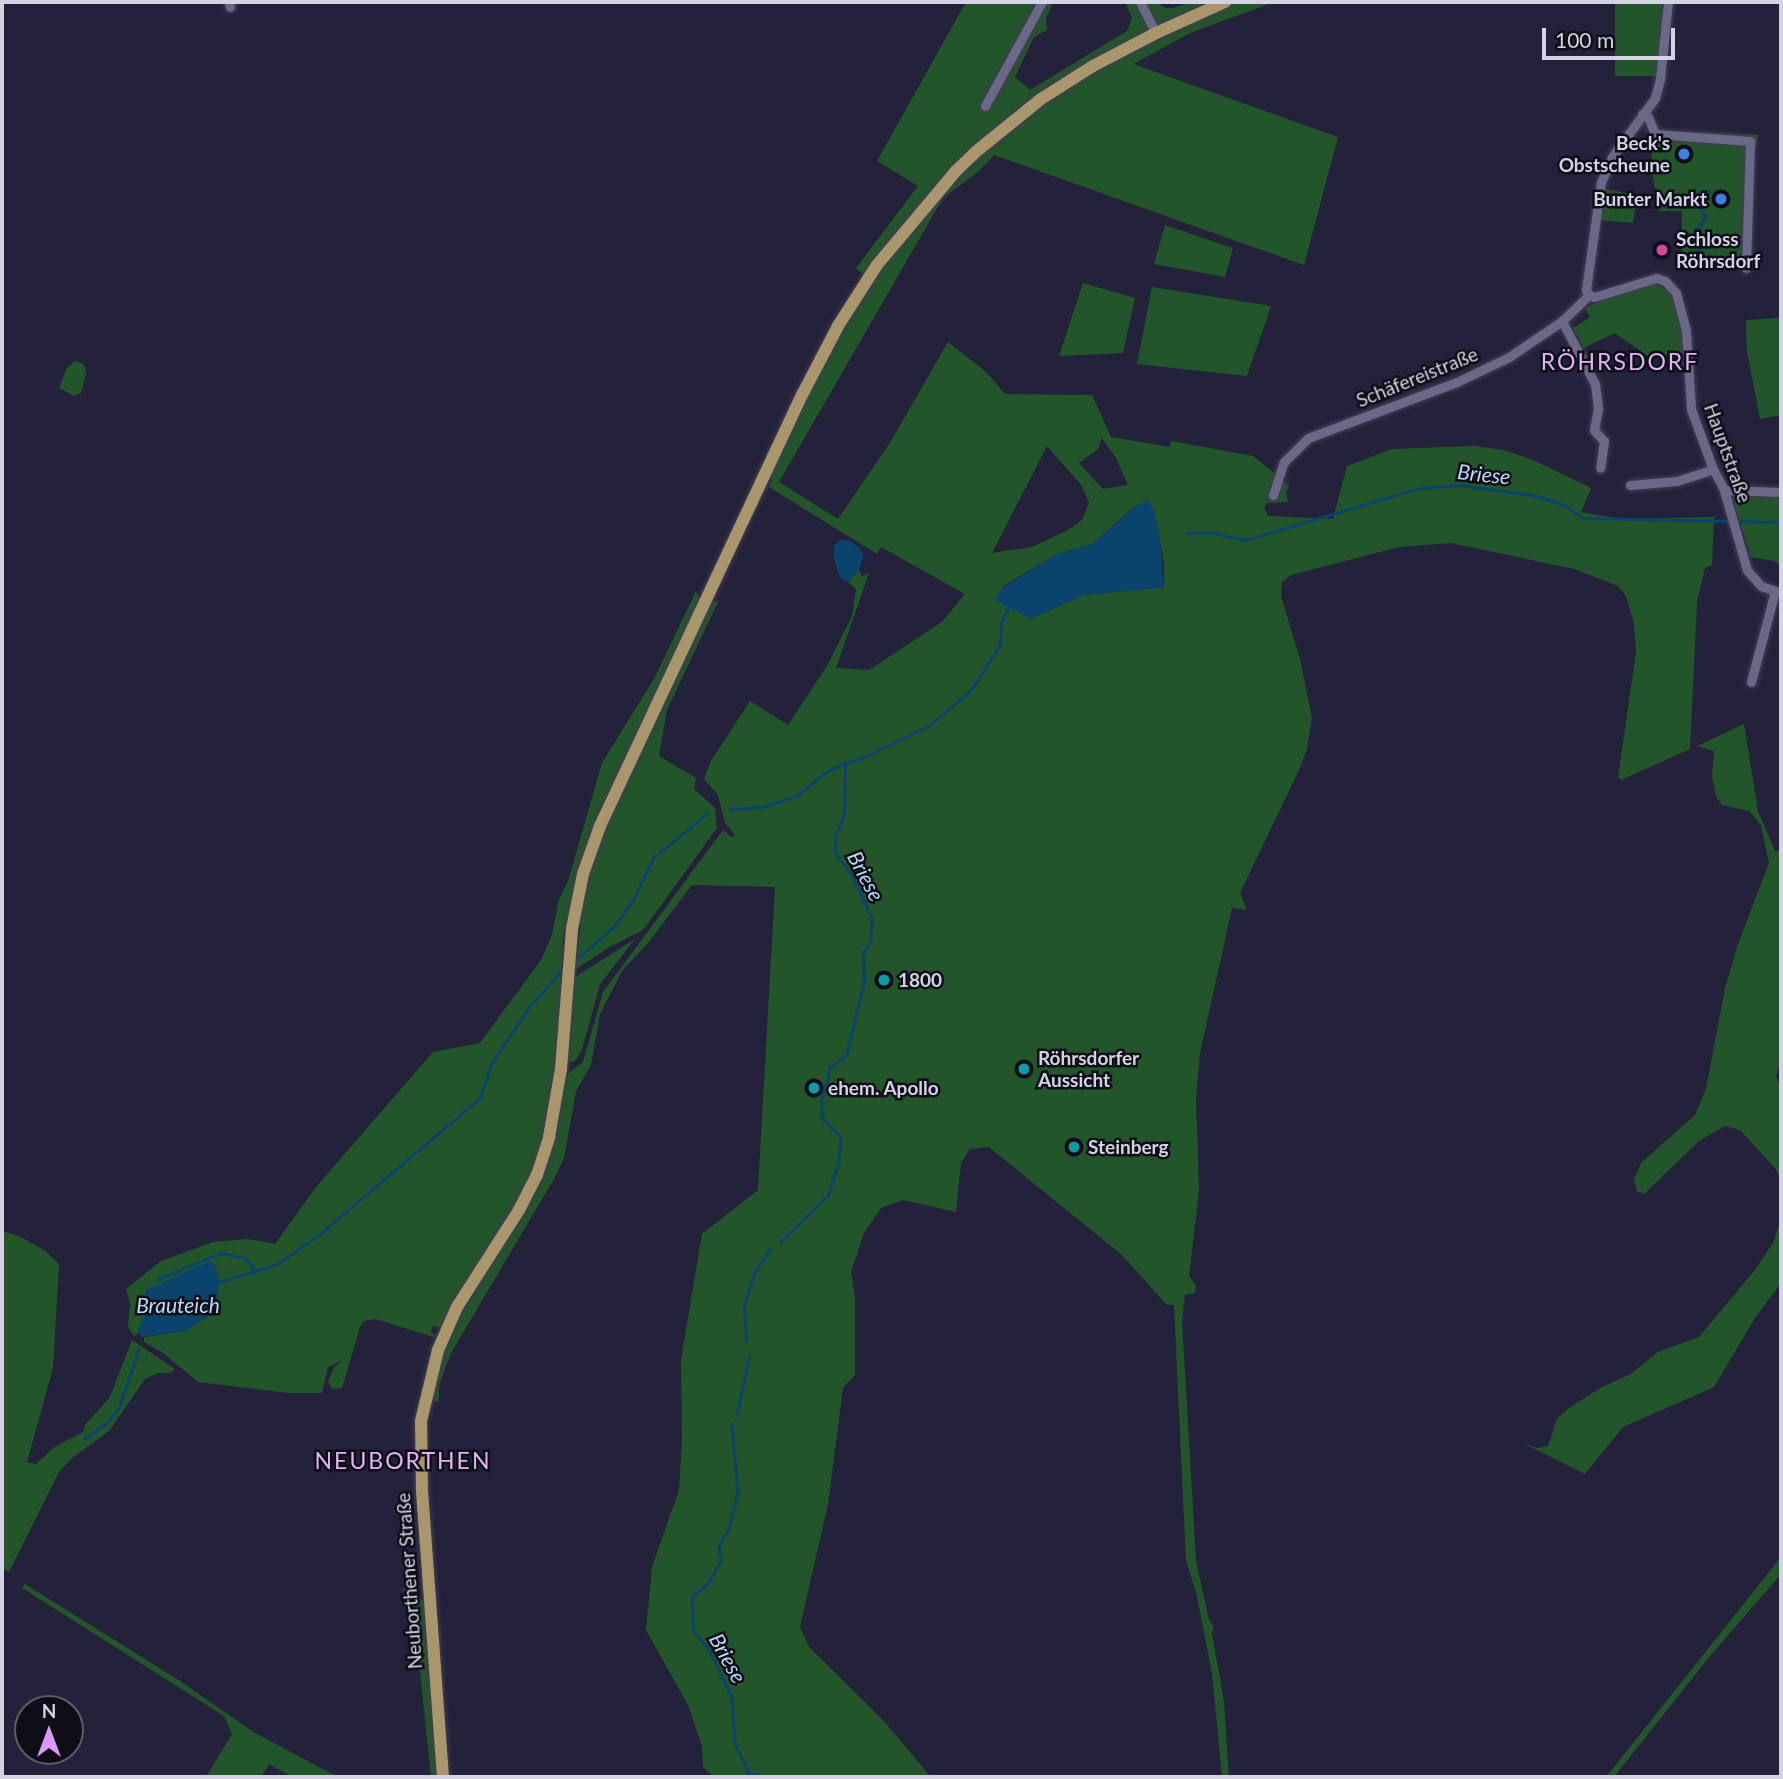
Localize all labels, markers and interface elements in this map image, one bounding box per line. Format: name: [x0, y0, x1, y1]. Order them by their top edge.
scale bar: [1545, 14, 1678, 58]
text: 100 m: [1555, 27, 1614, 52]
place label: Beck's Obstscheune: [1559, 132, 1670, 176]
marker: Beck's Obstscheune: [1676, 146, 1692, 162]
place label: Bunter Markt: [1593, 188, 1707, 210]
marker: Bunter Markt: [1713, 191, 1729, 207]
place label: Schloss Röhrsdorf: [1676, 228, 1760, 272]
marker: Schloss Röhrsdorf: [1654, 242, 1670, 258]
street label: Schäfereistraße: [1353, 342, 1481, 412]
district label: RÖHRSDORF: [1542, 347, 1698, 375]
street label: Hauptstraße: [1700, 400, 1756, 506]
water label: Briese: [1456, 459, 1512, 489]
water label: Briese: [842, 847, 890, 905]
place label: 1800: [898, 969, 942, 991]
marker: 1800: [876, 972, 892, 988]
place label: Röhrsdorfer Aussicht: [1038, 1047, 1139, 1091]
marker: Röhrsdorfer Aussicht: [1016, 1061, 1032, 1077]
place label: ehem. Apollo: [828, 1077, 939, 1099]
marker: ehem. Apollo: [806, 1080, 822, 1096]
place label: Steinberg: [1088, 1136, 1169, 1158]
marker: Steinberg: [1066, 1139, 1082, 1155]
water label: Brauteich: [136, 1292, 220, 1318]
district label: NEUBORTHEN: [316, 1446, 490, 1474]
street label: Neuborthener Straße: [391, 1492, 427, 1670]
water label: Briese: [704, 1629, 752, 1687]
north arrow: [14, 1695, 84, 1765]
text: N: [42, 1699, 56, 1722]

